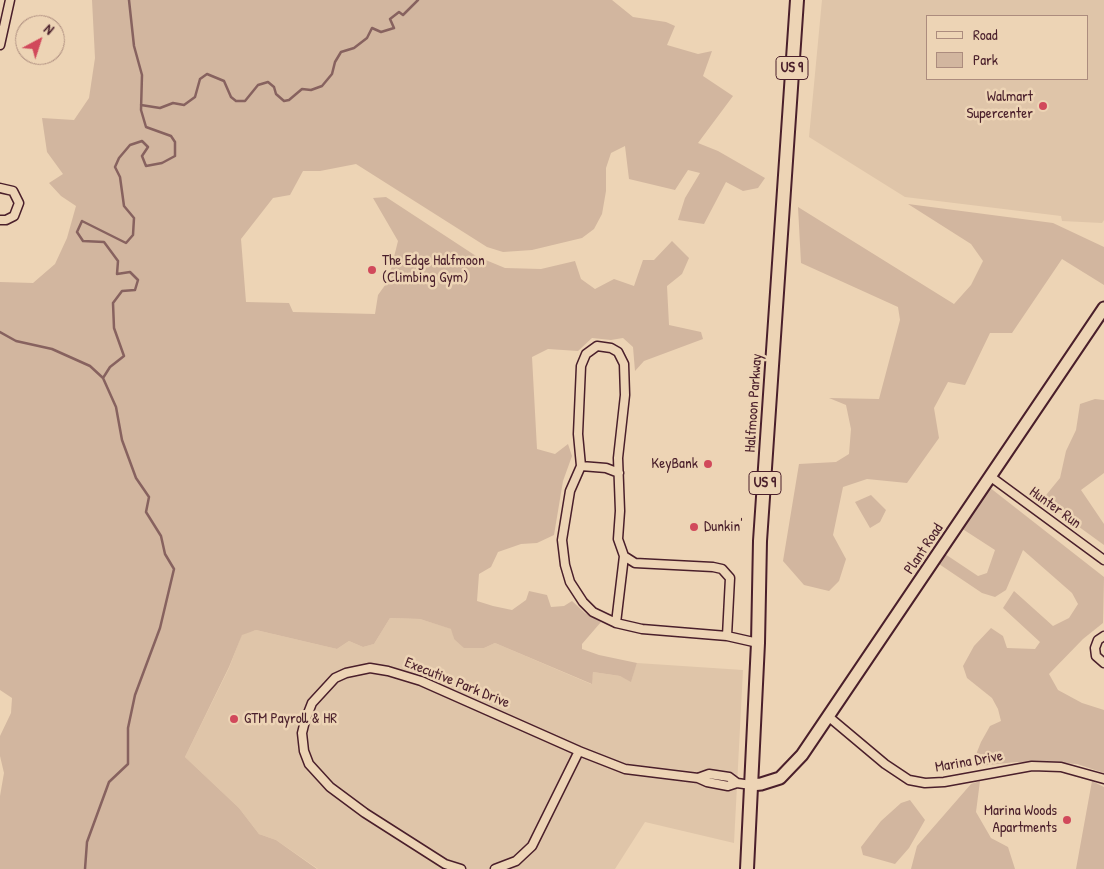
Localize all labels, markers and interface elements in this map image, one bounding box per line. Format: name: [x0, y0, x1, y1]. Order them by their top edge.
north arrow: [15, 15, 65, 65]
legend: [926, 15, 1089, 80]
text: N: [40, 19, 58, 39]
text: Road: [973, 24, 998, 45]
text: Park: [973, 49, 998, 70]
road number: US 9: [776, 56, 808, 80]
place label: Walmart Supercenter: [966, 88, 1033, 123]
marker: Walmart Supercenter: [1037, 100, 1049, 112]
place label: The Edge Halfmoon (Climbing Gym): [382, 252, 485, 287]
marker: The Edge Halfmoon (Climbing Gym): [366, 264, 378, 276]
street label: Halfmoon Parkway: [742, 353, 766, 453]
place label: KeyBank: [651, 455, 698, 473]
marker: KeyBank: [702, 458, 714, 470]
road number: US 9: [749, 472, 781, 494]
street label: Hunter Run: [1026, 483, 1084, 533]
place label: Dunkin': [704, 518, 743, 536]
street label: Plant Road: [901, 520, 947, 578]
marker: Dunkin': [688, 521, 700, 533]
street label: Executive Park Drive: [402, 654, 512, 712]
place label: GTM Payroll & HR: [244, 710, 337, 728]
marker: GTM Payroll & HR: [228, 713, 240, 725]
street label: Marina Drive: [934, 747, 1004, 777]
place label: Marina Woods Apartments: [984, 802, 1057, 837]
marker: Marina Woods Apartments: [1061, 814, 1073, 826]

